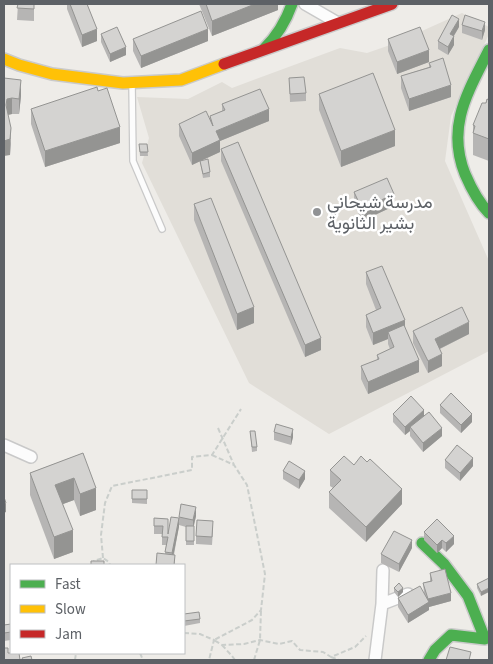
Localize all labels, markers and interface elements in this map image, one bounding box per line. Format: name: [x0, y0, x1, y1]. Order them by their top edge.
place label: مدرسة شيحاني بشير الثانوية: [327, 190, 433, 236]
marker: مدرسة شيحاني بشير الثانوية: [311, 206, 323, 218]
legend: [10, 564, 185, 654]
text: Fast: [55, 574, 81, 595]
text: Slow: [55, 599, 86, 620]
text: Jam: [55, 624, 82, 645]

